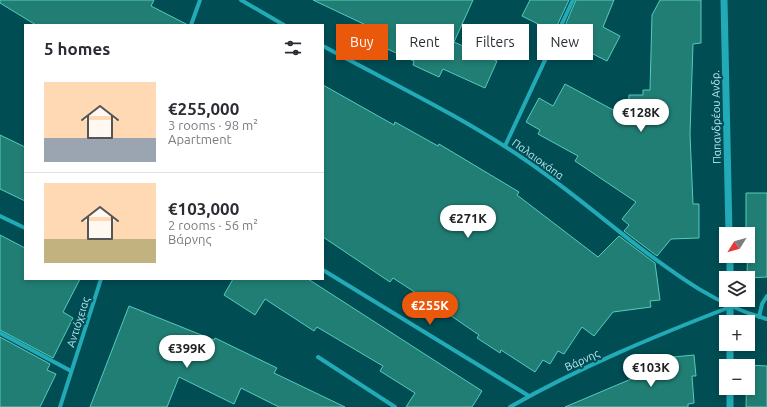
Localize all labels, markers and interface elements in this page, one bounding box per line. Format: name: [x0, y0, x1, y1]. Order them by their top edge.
chip: Buy: [336, 24, 388, 60]
chip: Rent: [396, 24, 454, 60]
chip: Filters: [462, 24, 529, 60]
chip: New: [537, 24, 593, 60]
icon: filters: [282, 37, 304, 59]
text: 5 homes: [44, 39, 110, 58]
street label: Παπανδρέου Ανδρ.: [709, 70, 723, 164]
icon: home: [76, 98, 124, 146]
text: €255,000: [168, 99, 239, 118]
pin: €128K: [613, 99, 669, 133]
text: €128K: [622, 105, 660, 119]
text: 3 rooms · 98 m²: [168, 118, 258, 132]
text: Apartment: [168, 132, 232, 146]
street label: Παλαιοκάπα: [510, 136, 566, 182]
icon: home: [76, 199, 124, 247]
text: €103,000: [168, 199, 239, 218]
pin: €271K: [440, 205, 496, 239]
text: €271K: [449, 211, 487, 225]
text: 2 rooms · 56 m²: [168, 218, 258, 232]
north arrow: [719, 227, 755, 263]
map controls: [719, 227, 755, 395]
text: Βάρνης: [168, 232, 211, 246]
button: layers: [719, 271, 755, 307]
pin: €255K: [402, 292, 458, 326]
street label: Αντιόχειας: [64, 295, 93, 349]
text: €255K: [411, 298, 449, 312]
button: +: [719, 315, 755, 351]
pin: €399K: [159, 335, 215, 369]
text: €399K: [168, 341, 206, 355]
street label: Βάρνης: [563, 347, 602, 374]
pin: €103K: [623, 354, 679, 388]
button: −: [719, 359, 755, 395]
text: €103K: [632, 360, 670, 374]

